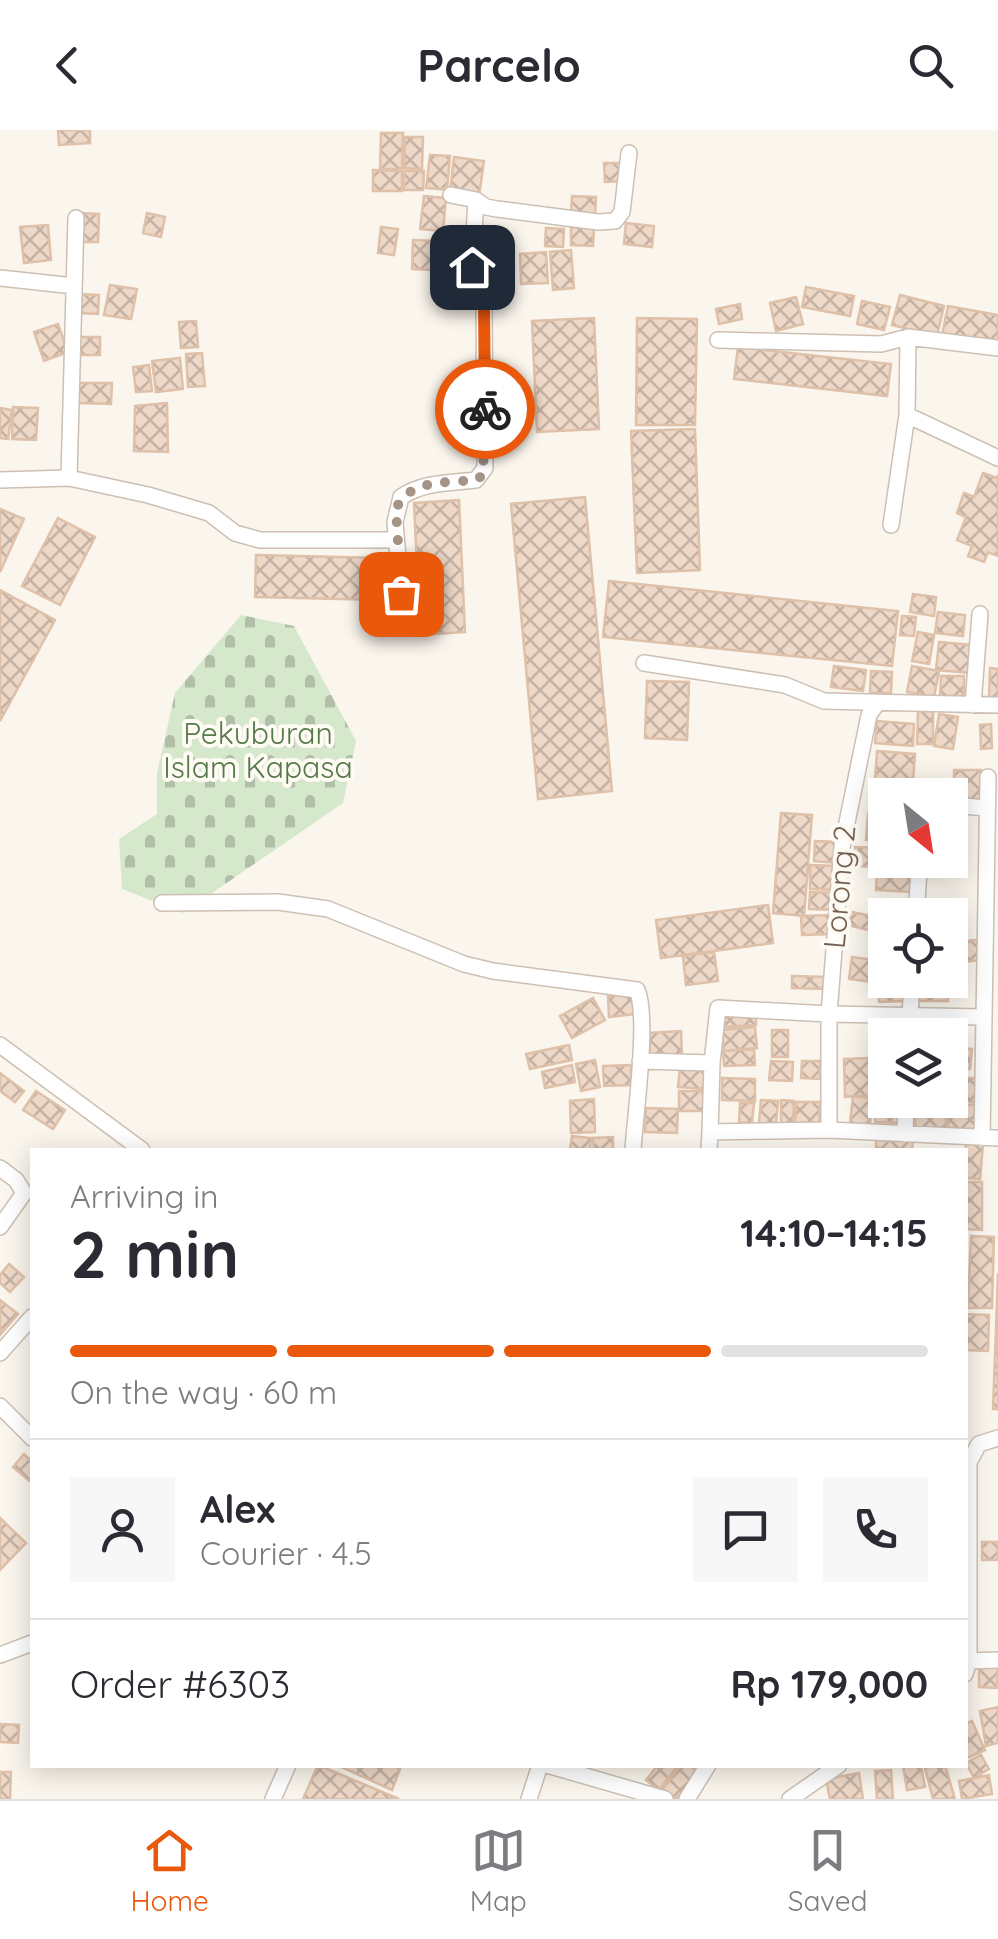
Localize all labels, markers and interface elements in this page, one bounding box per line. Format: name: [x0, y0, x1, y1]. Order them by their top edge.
text: Parcelo: [417, 37, 581, 93]
icon: back: [40, 38, 95, 93]
icon: search: [903, 38, 958, 93]
pin: [430, 225, 515, 310]
icon: home: [445, 240, 500, 295]
courier: [435, 359, 535, 459]
icon: bike: [458, 382, 513, 437]
pin: [359, 552, 444, 637]
icon: bag: [374, 567, 429, 622]
park label: Pekuburan Islam Kapasa: [163, 714, 353, 786]
north arrow: [868, 778, 968, 878]
map controls: [868, 778, 968, 1118]
street label: Lorong 2: [815, 824, 863, 950]
button: locate: [868, 898, 968, 998]
button: layers: [868, 1018, 968, 1118]
text: Arriving in: [70, 1176, 219, 1216]
text: 14:10–14:15: [740, 1209, 928, 1257]
text: 2 min: [70, 1213, 239, 1294]
text: On the way · 60 m: [70, 1372, 337, 1412]
button: person: [70, 1477, 175, 1582]
button: chat: [693, 1477, 798, 1582]
button: phone: [823, 1477, 928, 1582]
text: Alex: [200, 1485, 275, 1533]
text: Courier · 4.5: [200, 1533, 372, 1573]
text: Order #6303: [70, 1660, 290, 1708]
text: Rp 179,000: [730, 1660, 928, 1708]
tab: Home: [130, 1823, 209, 1918]
tab: Map: [470, 1823, 527, 1918]
tab: Saved: [788, 1823, 868, 1918]

